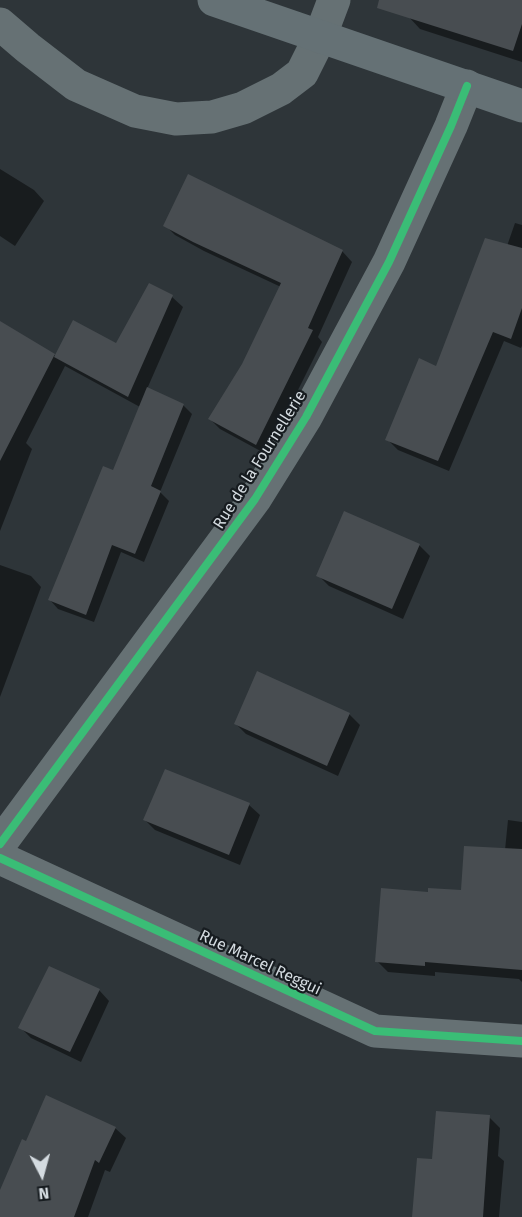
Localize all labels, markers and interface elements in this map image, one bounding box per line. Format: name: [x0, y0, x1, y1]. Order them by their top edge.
street label: Rue de la Fournellerie: [210, 387, 310, 533]
street label: Rue Marcel Reggui: [196, 926, 324, 1000]
north arrow: [12, 1145, 72, 1205]
text: N: [38, 1183, 50, 1203]

